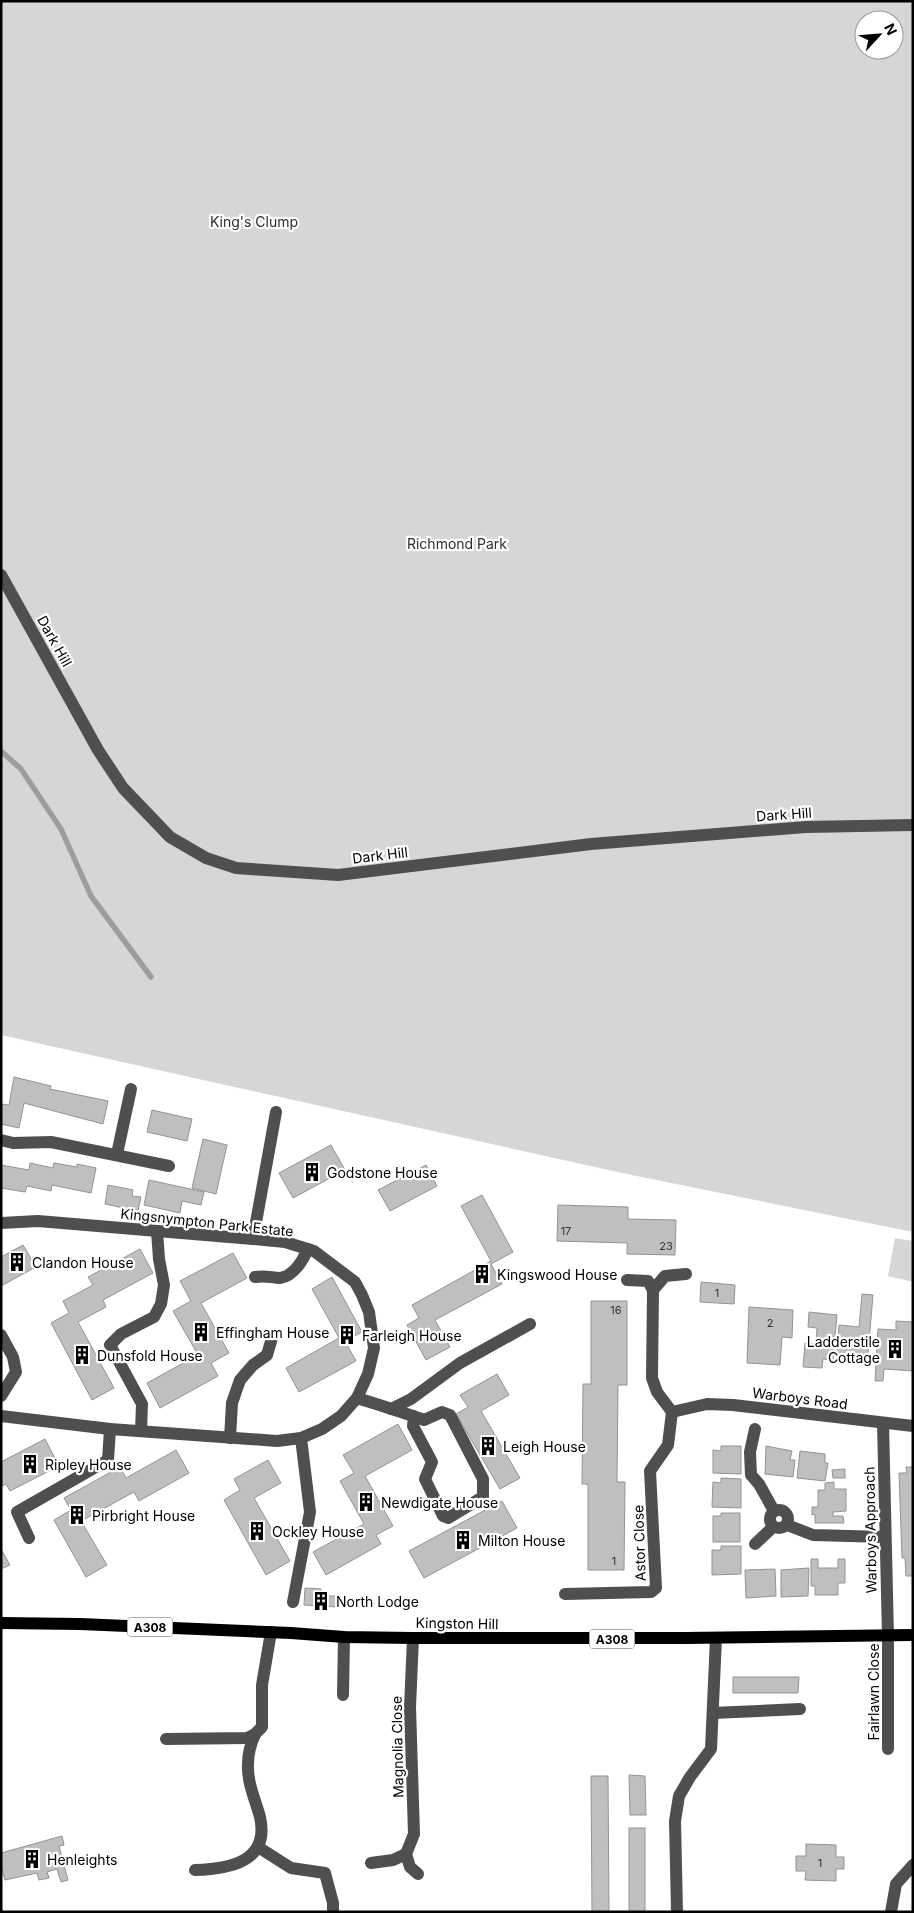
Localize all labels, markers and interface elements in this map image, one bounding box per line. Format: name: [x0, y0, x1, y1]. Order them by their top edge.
north arrow: [854, 10, 904, 60]
text: N: [881, 21, 901, 38]
park label: King's Clump: [210, 213, 298, 230]
park label: Richmond Park: [407, 535, 507, 552]
street label: Dark Hill: [34, 613, 76, 669]
street label: Dark Hill: [756, 804, 812, 824]
street label: Dark Hill: [351, 843, 409, 867]
building icon: Godstone House: [301, 1161, 323, 1183]
place label: Godstone House: [327, 1164, 438, 1181]
street label: Kingsnympton Park Estate: [120, 1204, 294, 1240]
house number: 17: [561, 1224, 571, 1238]
house number: 23: [659, 1239, 673, 1253]
building icon: Clandon House: [6, 1251, 28, 1273]
place label: Clandon House: [32, 1254, 134, 1271]
building icon: Kingswood House: [471, 1263, 493, 1285]
place label: Kingswood House: [497, 1266, 617, 1283]
house number: 1: [715, 1286, 719, 1300]
house number: 16: [610, 1303, 622, 1317]
house number: 2: [767, 1316, 773, 1330]
building icon: Effingham House: [190, 1321, 212, 1343]
place label: Effingham House: [216, 1324, 329, 1341]
building icon: Farleigh House: [336, 1324, 358, 1346]
place label: Farleigh House: [362, 1327, 462, 1344]
place label: Ladderstile Cottage: [807, 1333, 880, 1366]
building icon: Ladderstile Cottage: [884, 1338, 906, 1360]
building icon: Dunsfold House: [71, 1344, 93, 1366]
place label: Dunsfold House: [97, 1347, 203, 1364]
street label: Warboys Road: [751, 1384, 849, 1412]
building icon: Leigh House: [477, 1435, 499, 1457]
place label: Leigh House: [503, 1438, 586, 1455]
building icon: Ripley House: [19, 1453, 41, 1475]
place label: Ripley House: [45, 1456, 132, 1473]
street label: Warboys Approach: [860, 1466, 880, 1594]
building icon: Newdigate House: [355, 1491, 377, 1513]
place label: Newdigate House: [381, 1494, 498, 1511]
building icon: Pirbright House: [66, 1504, 88, 1526]
street label: Astor Close: [629, 1504, 649, 1582]
place label: Pirbright House: [92, 1507, 195, 1524]
building icon: Ockley House: [246, 1520, 268, 1542]
place label: Ockley House: [272, 1523, 364, 1540]
building icon: Milton House: [452, 1529, 474, 1551]
place label: Milton House: [478, 1532, 565, 1549]
house number: 1: [612, 1554, 616, 1568]
building icon: North Lodge: [310, 1590, 332, 1612]
place label: North Lodge: [336, 1593, 419, 1610]
street label: Kingston Hill: [415, 1614, 499, 1632]
road number: A308: [128, 1618, 172, 1636]
road number: A308: [590, 1630, 634, 1648]
street label: Fairlawn Close: [865, 1643, 882, 1741]
street label: Magnolia Close: [388, 1696, 406, 1798]
building icon: Henleights: [21, 1848, 43, 1870]
place label: Henleights: [47, 1851, 117, 1868]
house number: 1: [818, 1856, 822, 1870]

